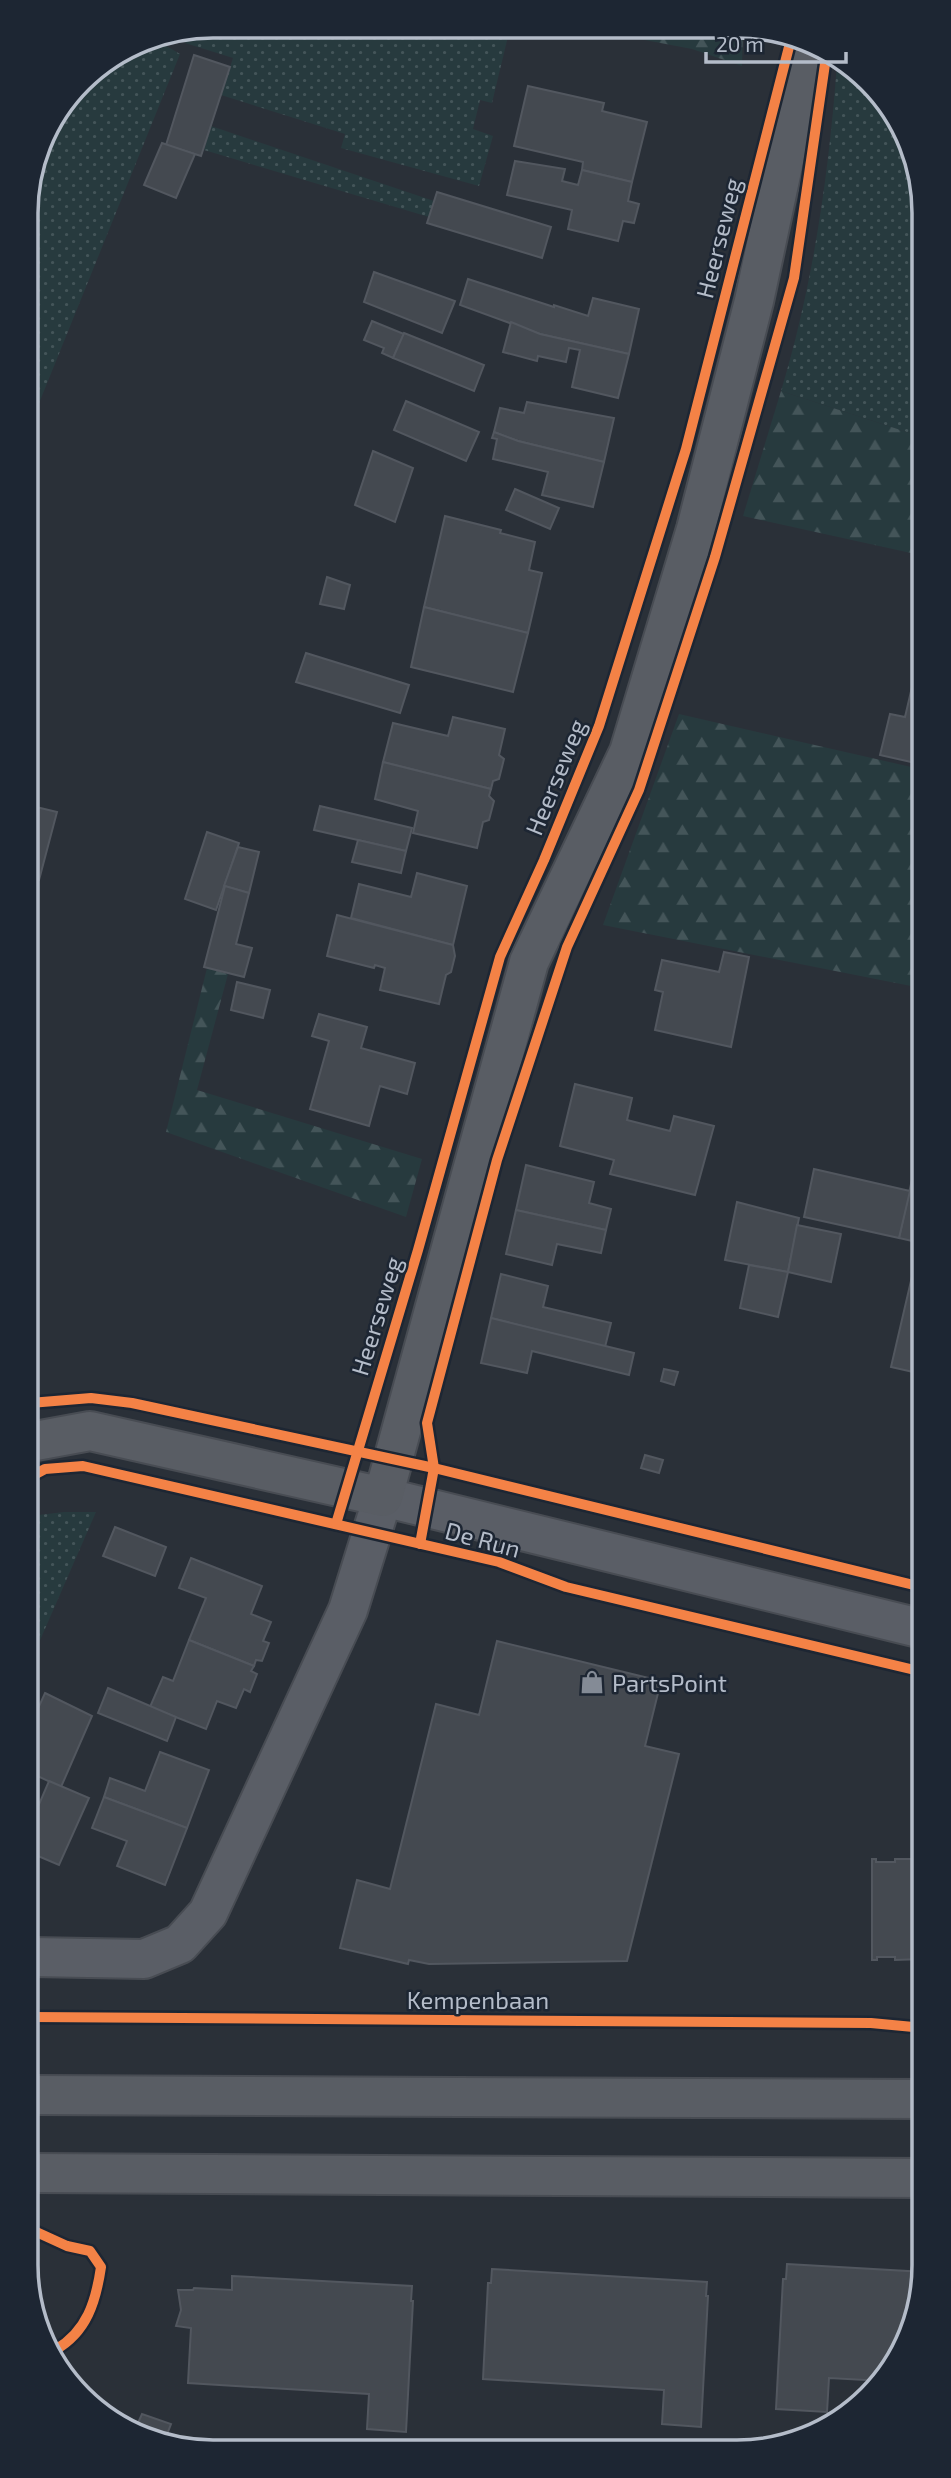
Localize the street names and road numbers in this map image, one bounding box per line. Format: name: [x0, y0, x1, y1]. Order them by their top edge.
street label: Heerseweg: [689, 175, 747, 301]
street label: Heerseweg: [519, 715, 591, 839]
street label: Heerseweg: [344, 1253, 408, 1379]
street label: De Run: [442, 1515, 524, 1563]
street label: Kempenbaan: [407, 1985, 549, 2014]

